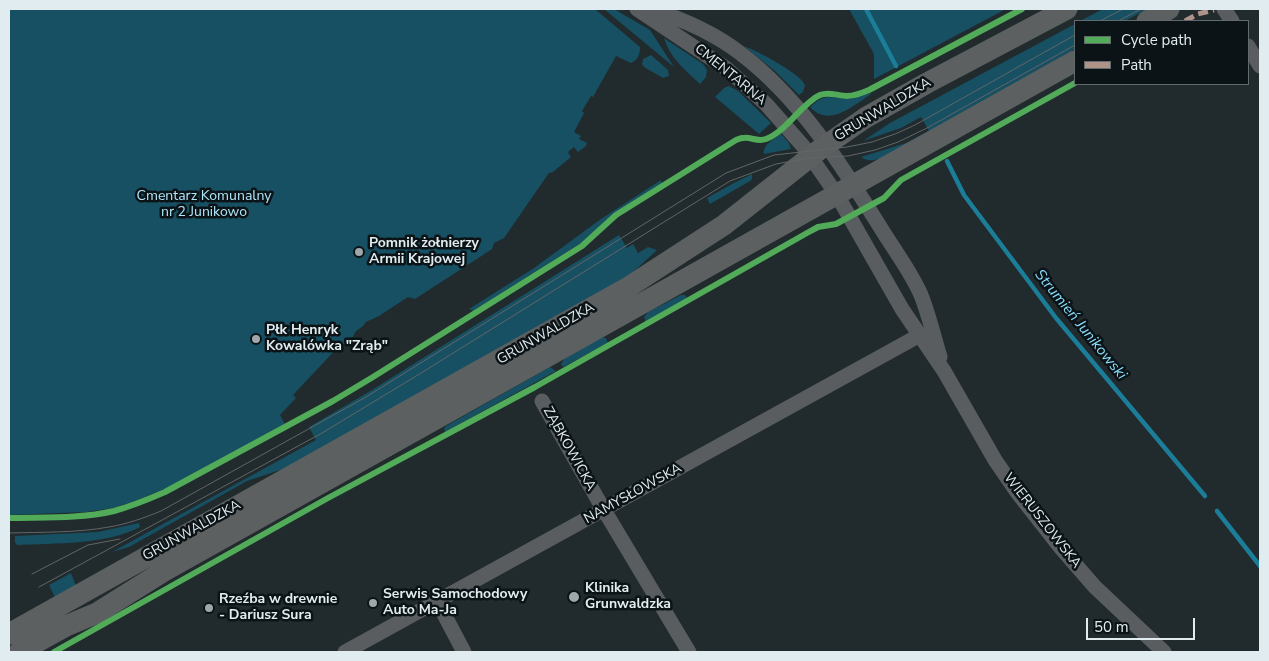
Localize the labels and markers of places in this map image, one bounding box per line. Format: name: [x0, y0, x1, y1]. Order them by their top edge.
place label: Pomnik żołnierzy Armii Krajowej: [369, 236, 479, 268]
marker: Pomnik żołnierzy Armii Krajowej: [353, 246, 365, 258]
place label: Płk Henryk Kowalówka "Zrąb": [266, 323, 388, 356]
marker: Płk Henryk Kowalówka "Zrąb": [250, 333, 262, 345]
place label: Klinika Grunwaldzka: [585, 581, 671, 614]
place label: Serwis Samochodowy Auto Ma-Ja: [383, 587, 527, 620]
marker: Klinika Grunwaldzka: [567, 590, 581, 604]
place label: Rzeźba w drewnie - Dariusz Sura: [219, 592, 337, 624]
marker: Serwis Samochodowy Auto Ma-Ja: [367, 597, 379, 609]
marker: Rzeźba w drewnie - Dariusz Sura: [203, 602, 215, 614]

